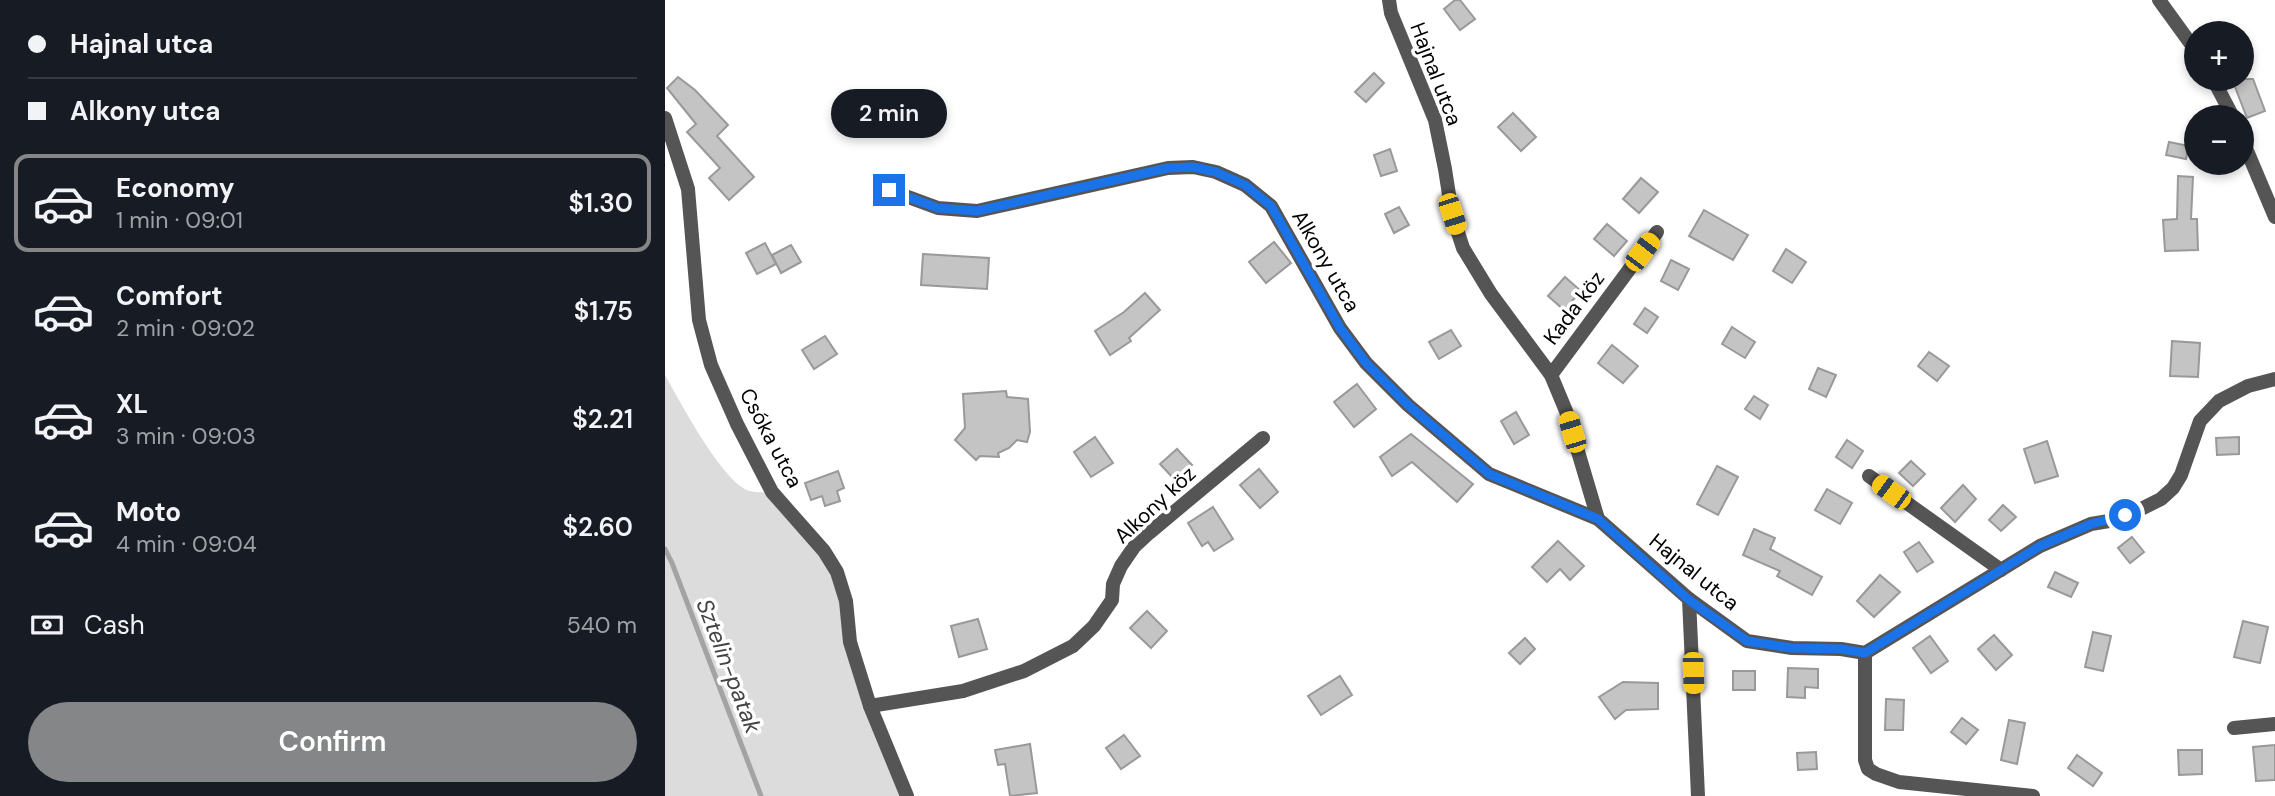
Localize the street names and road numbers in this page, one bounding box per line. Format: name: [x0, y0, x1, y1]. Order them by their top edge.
street label: Hajnal utca: [1404, 19, 1468, 129]
street label: Alkony utca: [1286, 205, 1366, 317]
street label: Kada köz: [1537, 266, 1611, 350]
street label: Csóka utca: [733, 383, 809, 493]
street label: Alkony köz: [1108, 460, 1202, 550]
street label: Hajnal utca: [1643, 527, 1745, 617]

